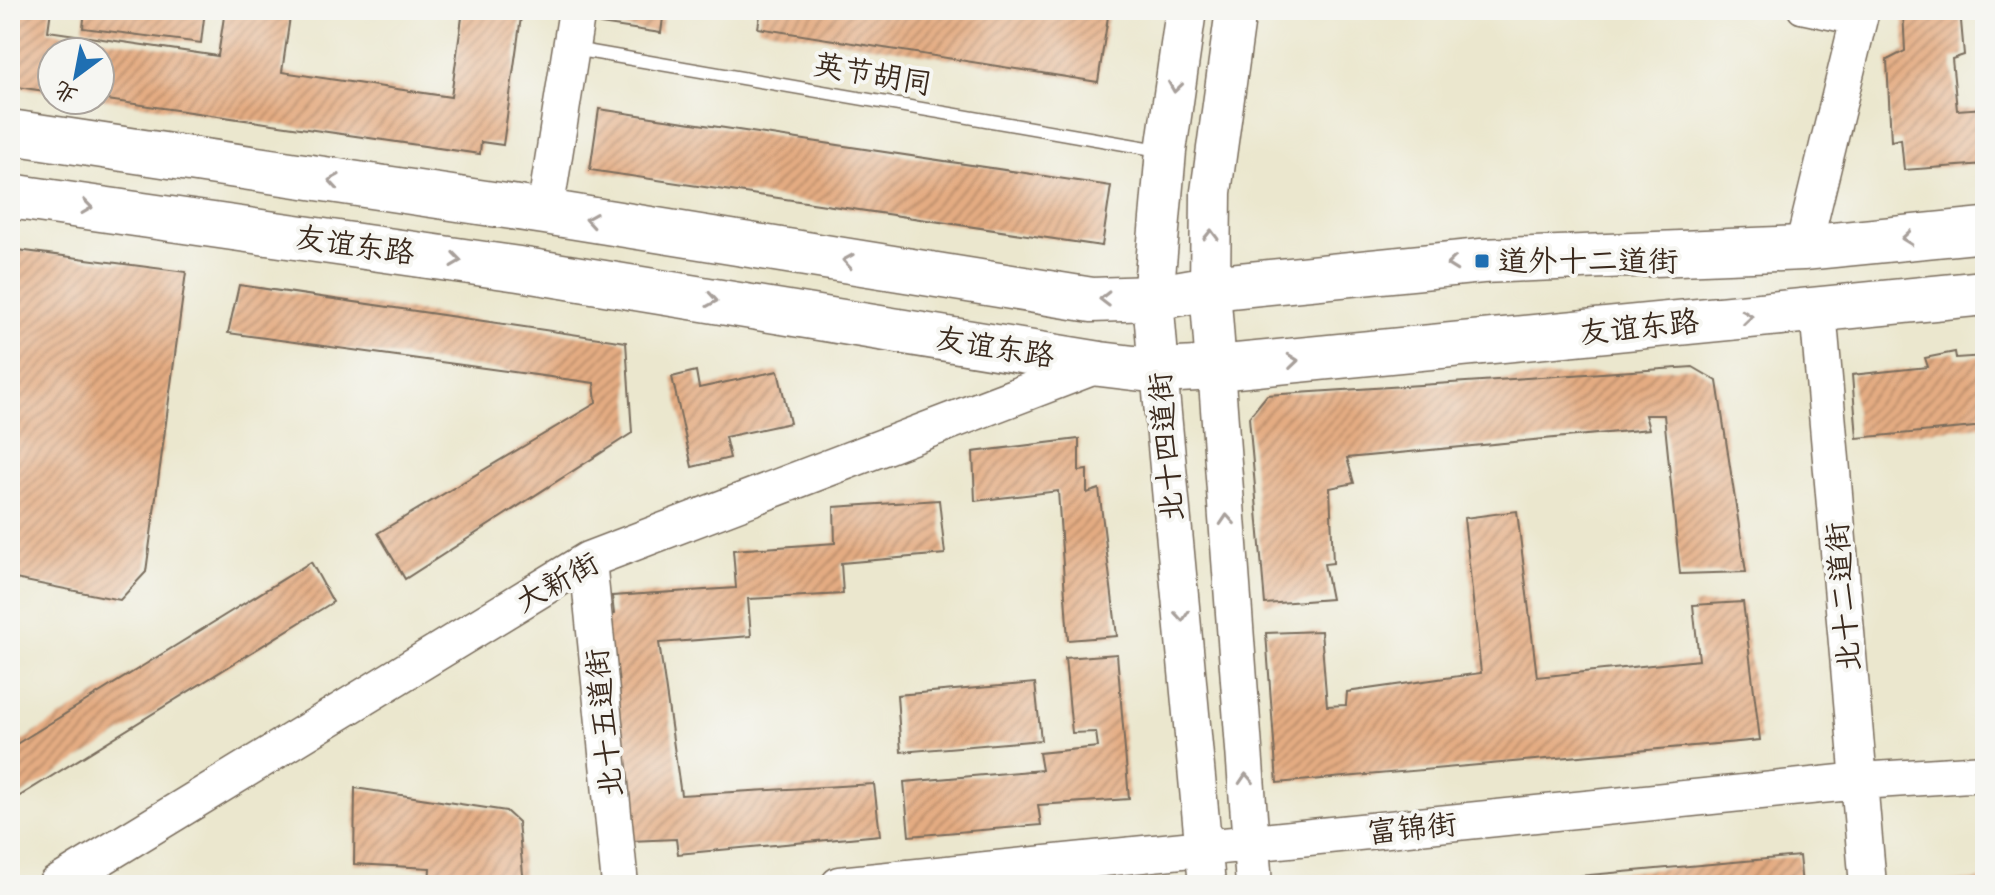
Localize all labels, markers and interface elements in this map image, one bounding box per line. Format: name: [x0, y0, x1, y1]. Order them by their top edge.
north arrow: [36, 36, 116, 116]
street label: 英节胡同: [811, 43, 936, 103]
text: 北: [48, 74, 83, 112]
one-way arrow: [1167, 80, 1184, 94]
one-way arrow: [327, 173, 341, 190]
one-way arrow: [80, 198, 94, 215]
one-way arrow: [585, 212, 598, 229]
street label: 友谊东路: [293, 216, 417, 272]
one-way arrow: [1202, 228, 1220, 241]
one-way arrow: [1900, 229, 1913, 246]
place label: 道外十二道街: [1498, 240, 1678, 280]
one-way arrow: [449, 251, 462, 268]
marker: 道外十二道街: [1473, 252, 1491, 270]
one-way arrow: [841, 253, 855, 270]
one-way arrow: [1445, 256, 1458, 273]
one-way arrow: [705, 291, 719, 308]
one-way arrow: [1098, 291, 1111, 308]
street label: 友谊东路: [1577, 300, 1701, 352]
one-way arrow: [1741, 308, 1754, 325]
street label: 友谊东路: [933, 317, 1058, 375]
one-way arrow: [1287, 353, 1300, 370]
street label: 北十四道街: [1139, 371, 1191, 524]
one-way arrow: [1219, 513, 1236, 526]
street label: 北十二道街: [1816, 521, 1868, 674]
street label: 大新街: [507, 542, 606, 620]
one-way arrow: [1173, 610, 1190, 623]
street label: 北十五道街: [575, 646, 631, 800]
one-way arrow: [1238, 772, 1255, 785]
street label: 富锦街: [1365, 802, 1459, 852]

